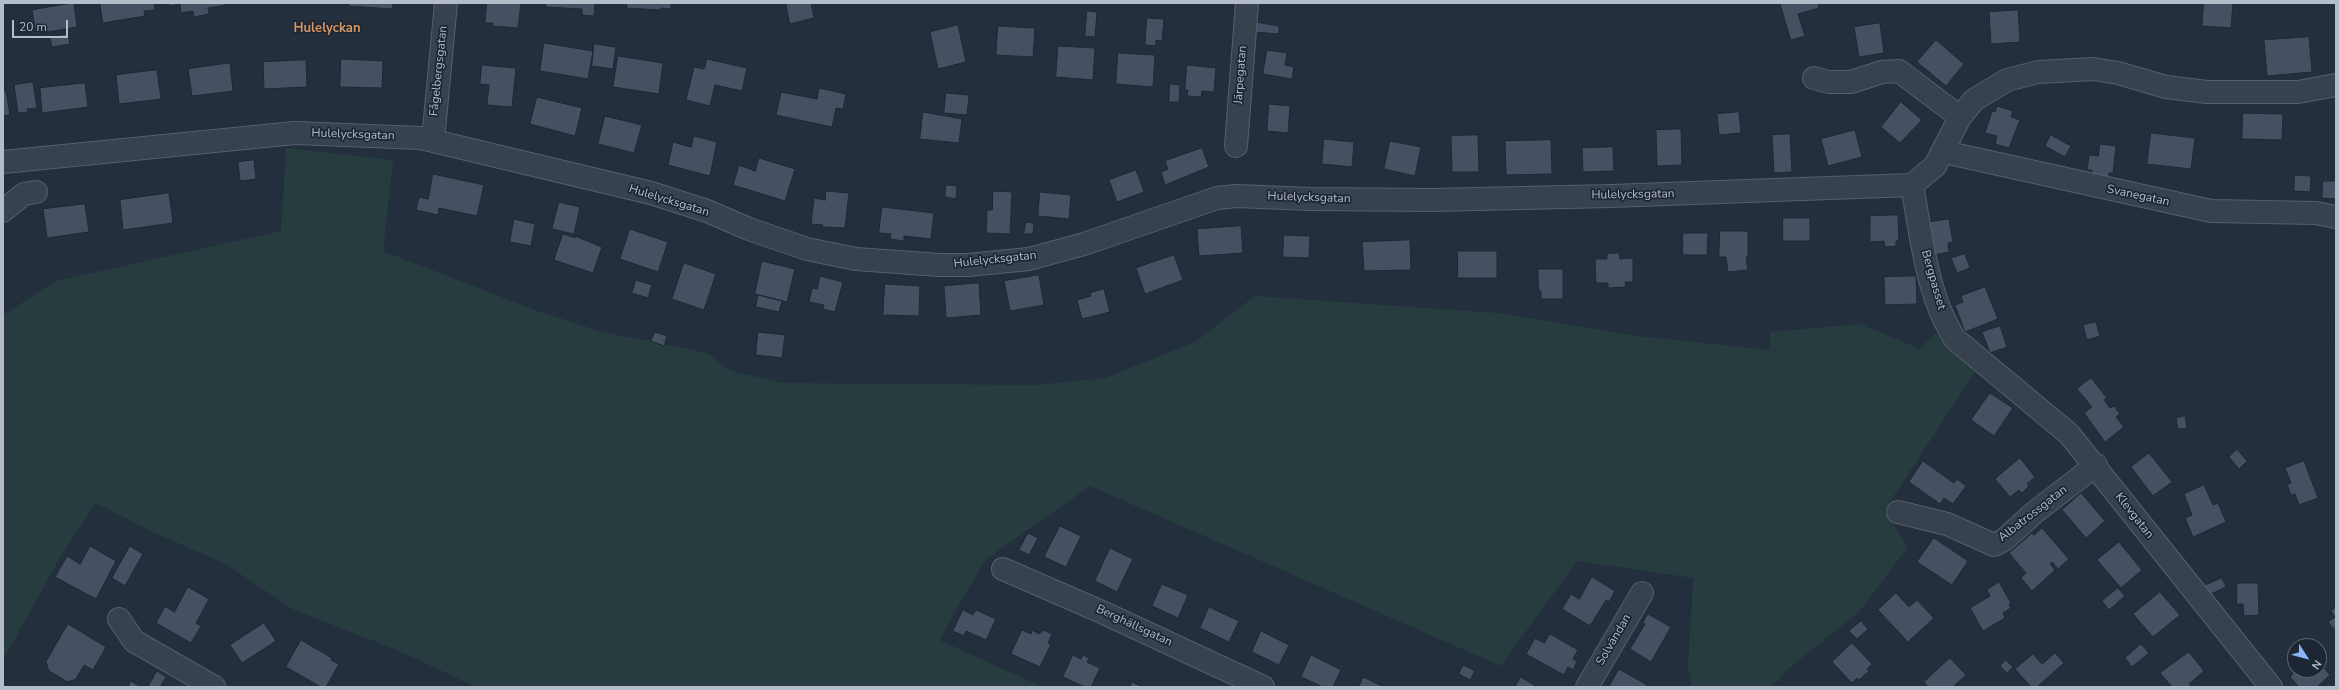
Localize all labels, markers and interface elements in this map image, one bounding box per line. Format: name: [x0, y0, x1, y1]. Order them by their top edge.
scale bar: [14, 12, 70, 38]
text: 20 m: [19, 19, 47, 35]
district label: Hulelyckan: [293, 21, 361, 37]
street label: Fågelbergsgatan: [427, 25, 451, 117]
street label: Järpegatan: [1232, 45, 1250, 105]
street label: Hulelycksgatan: [311, 126, 395, 144]
street label: Hulelycksgatan: [627, 182, 711, 220]
street label: Svanegatan: [2105, 182, 2171, 210]
street label: Hulelycksgatan: [1591, 187, 1675, 203]
street label: Hulelycksgatan: [1267, 189, 1351, 207]
street label: Hulelycksgatan: [953, 248, 1037, 272]
street label: Bergpasset: [1918, 249, 1948, 311]
street label: Albatrossgatan: [1996, 483, 2070, 545]
street label: Klevgatan: [2112, 490, 2156, 542]
street label: Berghällsgatan: [1094, 602, 1174, 650]
street label: Solvändan: [1594, 612, 1634, 668]
north arrow: [2287, 638, 2327, 678]
text: N: [2308, 657, 2325, 672]

